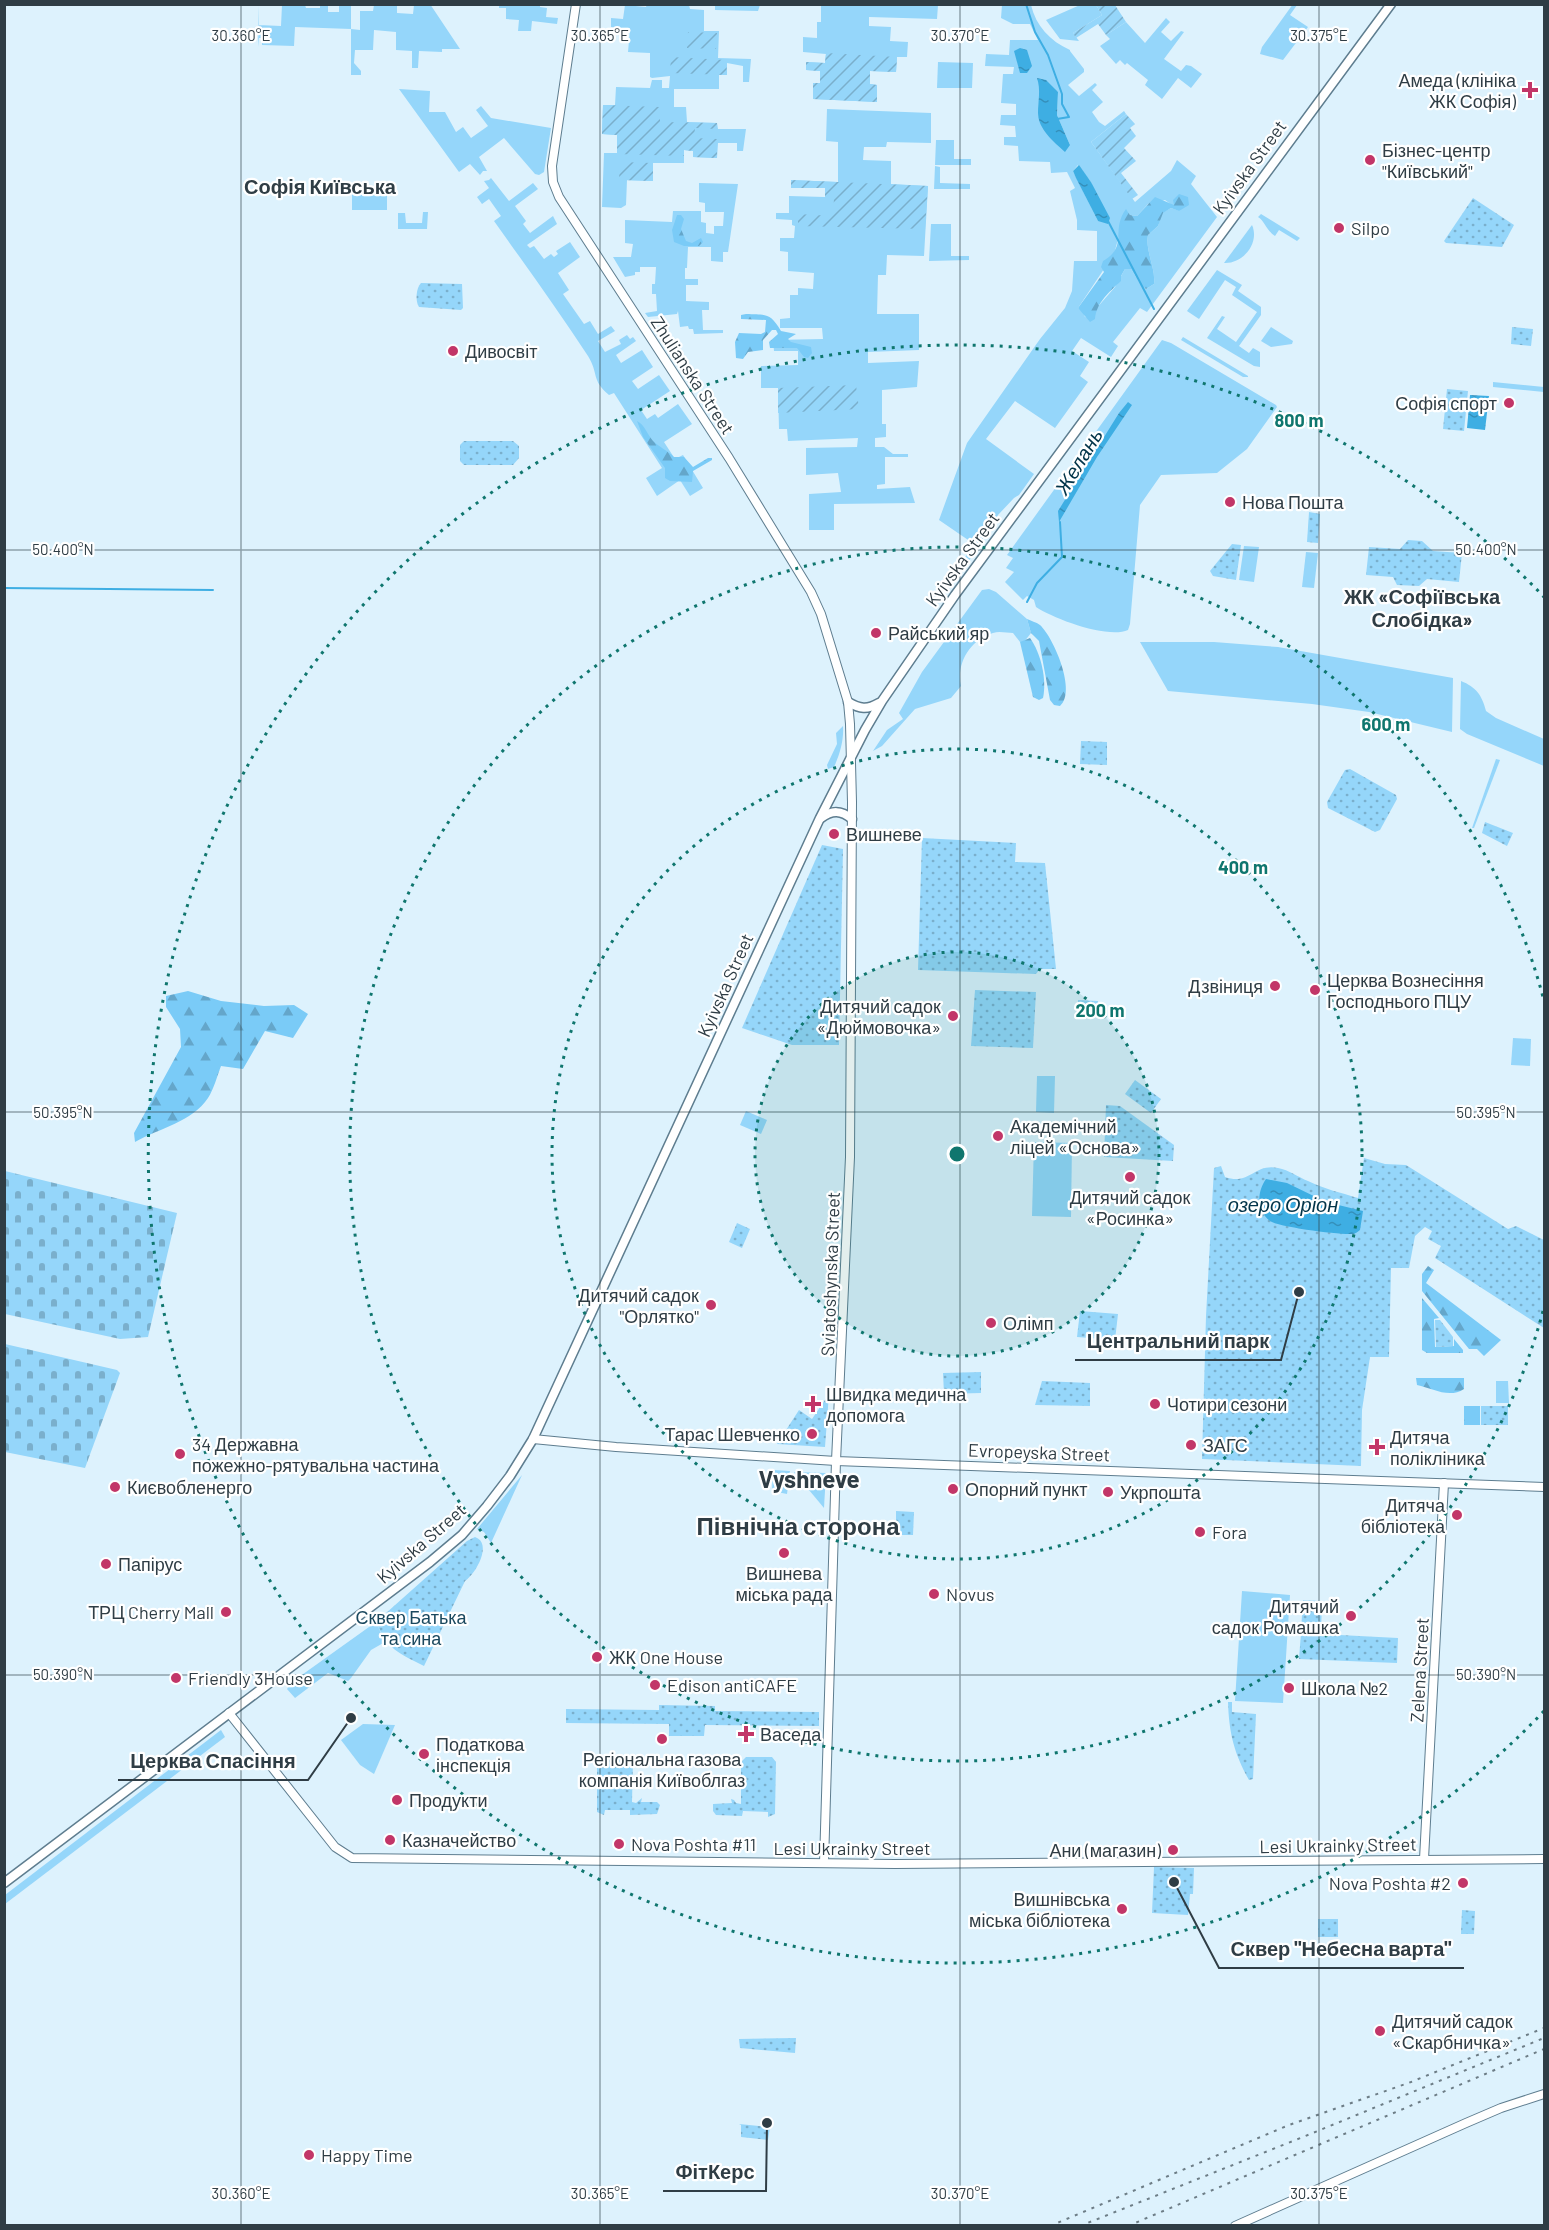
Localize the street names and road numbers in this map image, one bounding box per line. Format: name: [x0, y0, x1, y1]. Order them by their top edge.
street label: Kyivska Street: [1207, 116, 1291, 218]
street label: Zhulianska Street: [647, 312, 739, 438]
street label: Kyivska Street: [920, 508, 1004, 610]
street label: Kyivska Street: [692, 930, 758, 1040]
street label: Sviatoshynska Street: [816, 1191, 844, 1357]
street label: Evropeyska Street: [968, 1439, 1110, 1465]
street label: Kyivska Street: [372, 1498, 470, 1588]
street label: Zelena Street: [1405, 1617, 1433, 1723]
street label: Lesi Ukrainky Street: [1259, 1833, 1417, 1857]
street label: Lesi Ukrainky Street: [773, 1837, 931, 1859]

